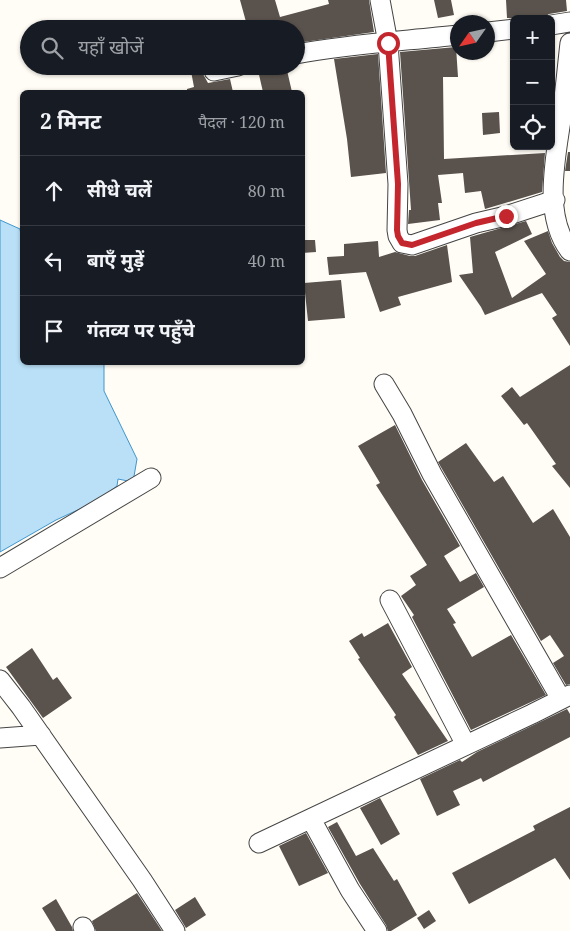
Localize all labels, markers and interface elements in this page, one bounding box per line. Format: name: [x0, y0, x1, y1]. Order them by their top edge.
north arrow: [450, 15, 495, 60]
map controls: [510, 15, 555, 150]
button: +: [510, 15, 555, 60]
search box: [20, 20, 305, 75]
route start: [377, 32, 400, 55]
icon: search: [38, 34, 66, 62]
text: यहाँ खोजें: [78, 34, 144, 60]
button: −: [510, 60, 555, 105]
button: locate: [510, 105, 555, 150]
text: 2 मिनट: [40, 107, 101, 135]
text: पैदल · 120 m: [198, 111, 285, 133]
icon: ahead: [40, 177, 68, 205]
text: सीधे चलें: [87, 177, 152, 203]
text: 80 m: [248, 180, 285, 202]
route end: [495, 205, 518, 228]
icon: left: [40, 247, 68, 275]
text: बाएँ मुड़ें: [87, 247, 144, 273]
text: 40 m: [248, 250, 285, 272]
icon: arrive: [40, 317, 68, 345]
text: गंतव्य पर पहुँचे: [87, 317, 195, 343]

